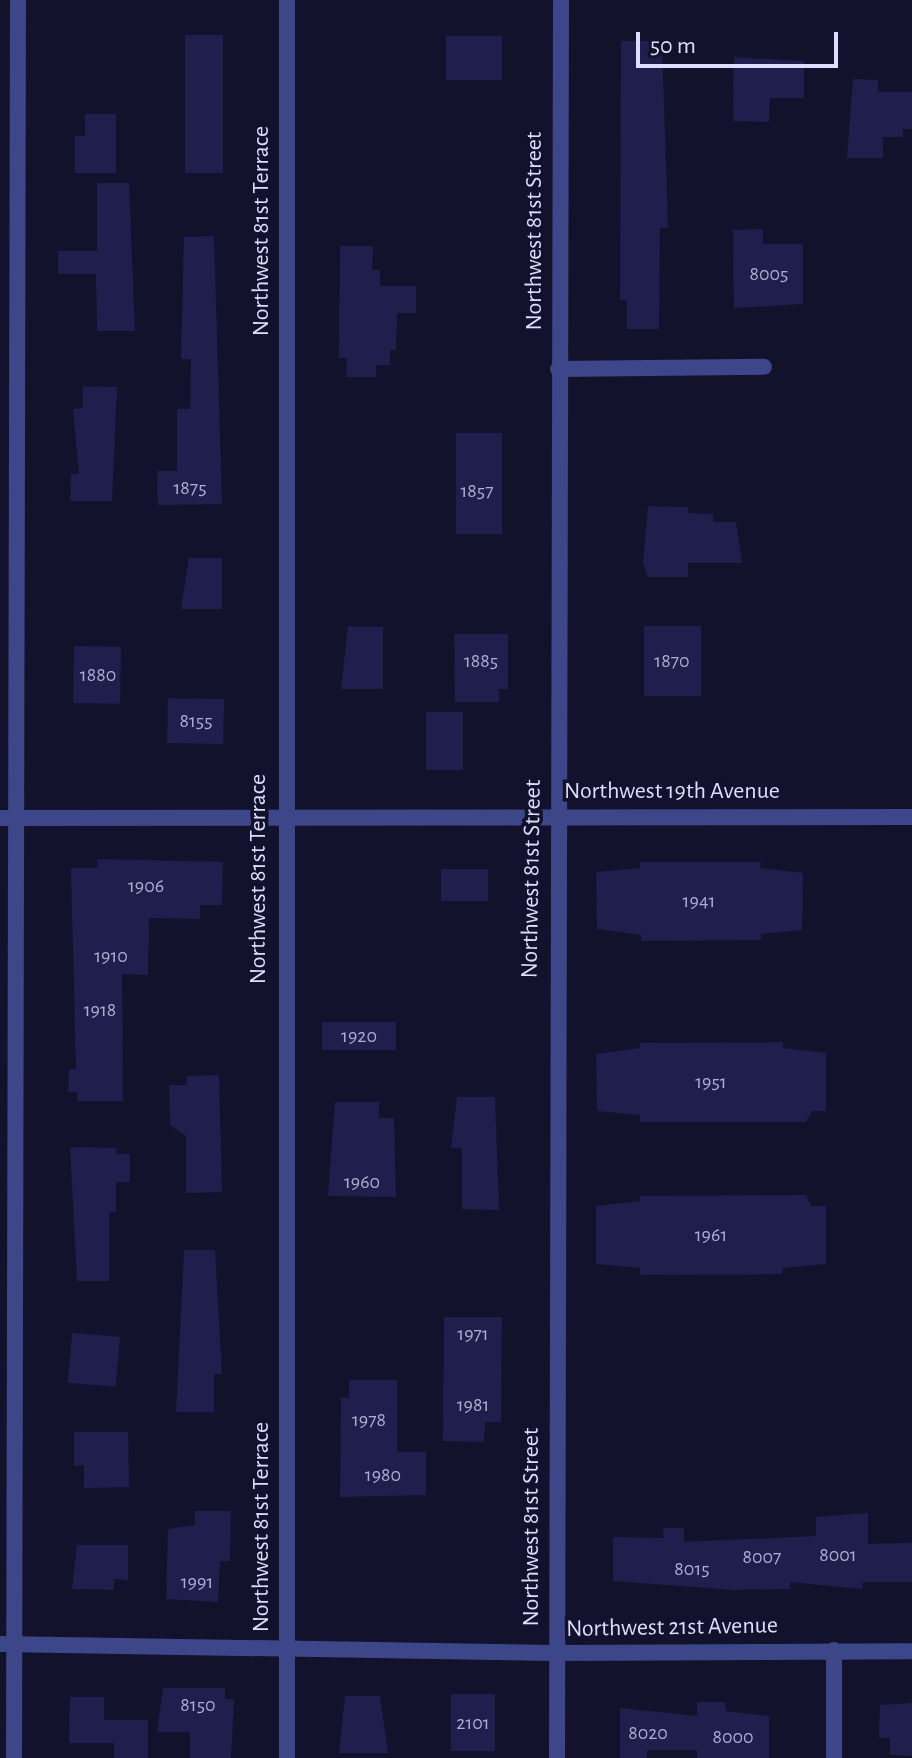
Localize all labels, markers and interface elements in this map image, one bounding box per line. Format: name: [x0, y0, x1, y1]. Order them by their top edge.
scale bar: [640, 16, 842, 66]
text: 50 m: [650, 34, 696, 58]
street label: Northwest 81st Terrace: [248, 126, 276, 336]
street label: Northwest 81st Street: [521, 132, 549, 330]
house number: 8005: [750, 262, 788, 286]
house number: 1875: [173, 476, 207, 500]
house number: 1857: [460, 479, 494, 503]
house number: 1885: [464, 649, 498, 673]
house number: 1870: [654, 649, 690, 673]
house number: 1880: [80, 663, 116, 687]
house number: 8155: [179, 709, 213, 733]
street label: Northwest 81st Terrace: [245, 774, 273, 984]
street label: Northwest 19th Avenue: [564, 778, 780, 806]
street label: Northwest 81st Street: [516, 779, 548, 979]
house number: 1906: [128, 874, 164, 898]
house number: 1941: [683, 889, 715, 913]
house number: 1910: [94, 944, 128, 968]
house number: 1918: [84, 998, 116, 1022]
house number: 1920: [341, 1024, 377, 1048]
house number: 1951: [695, 1070, 727, 1094]
house number: 1960: [344, 1170, 380, 1194]
house number: 1961: [695, 1223, 727, 1247]
house number: 1971: [457, 1322, 489, 1346]
house number: 1981: [457, 1393, 489, 1417]
house number: 1978: [352, 1408, 386, 1432]
street label: Northwest 81st Terrace: [248, 1422, 276, 1632]
street label: Northwest 81st Street: [518, 1428, 546, 1626]
house number: 1980: [365, 1463, 401, 1487]
house number: 8001: [819, 1543, 857, 1567]
house number: 8007: [743, 1545, 781, 1569]
house number: 8015: [674, 1557, 710, 1581]
house number: 1991: [181, 1570, 213, 1594]
street label: Northwest 21st Avenue: [566, 1612, 778, 1644]
house number: 8150: [180, 1693, 216, 1717]
house number: 2101: [456, 1711, 490, 1735]
house number: 8020: [628, 1721, 668, 1745]
house number: 8000: [712, 1725, 754, 1749]

